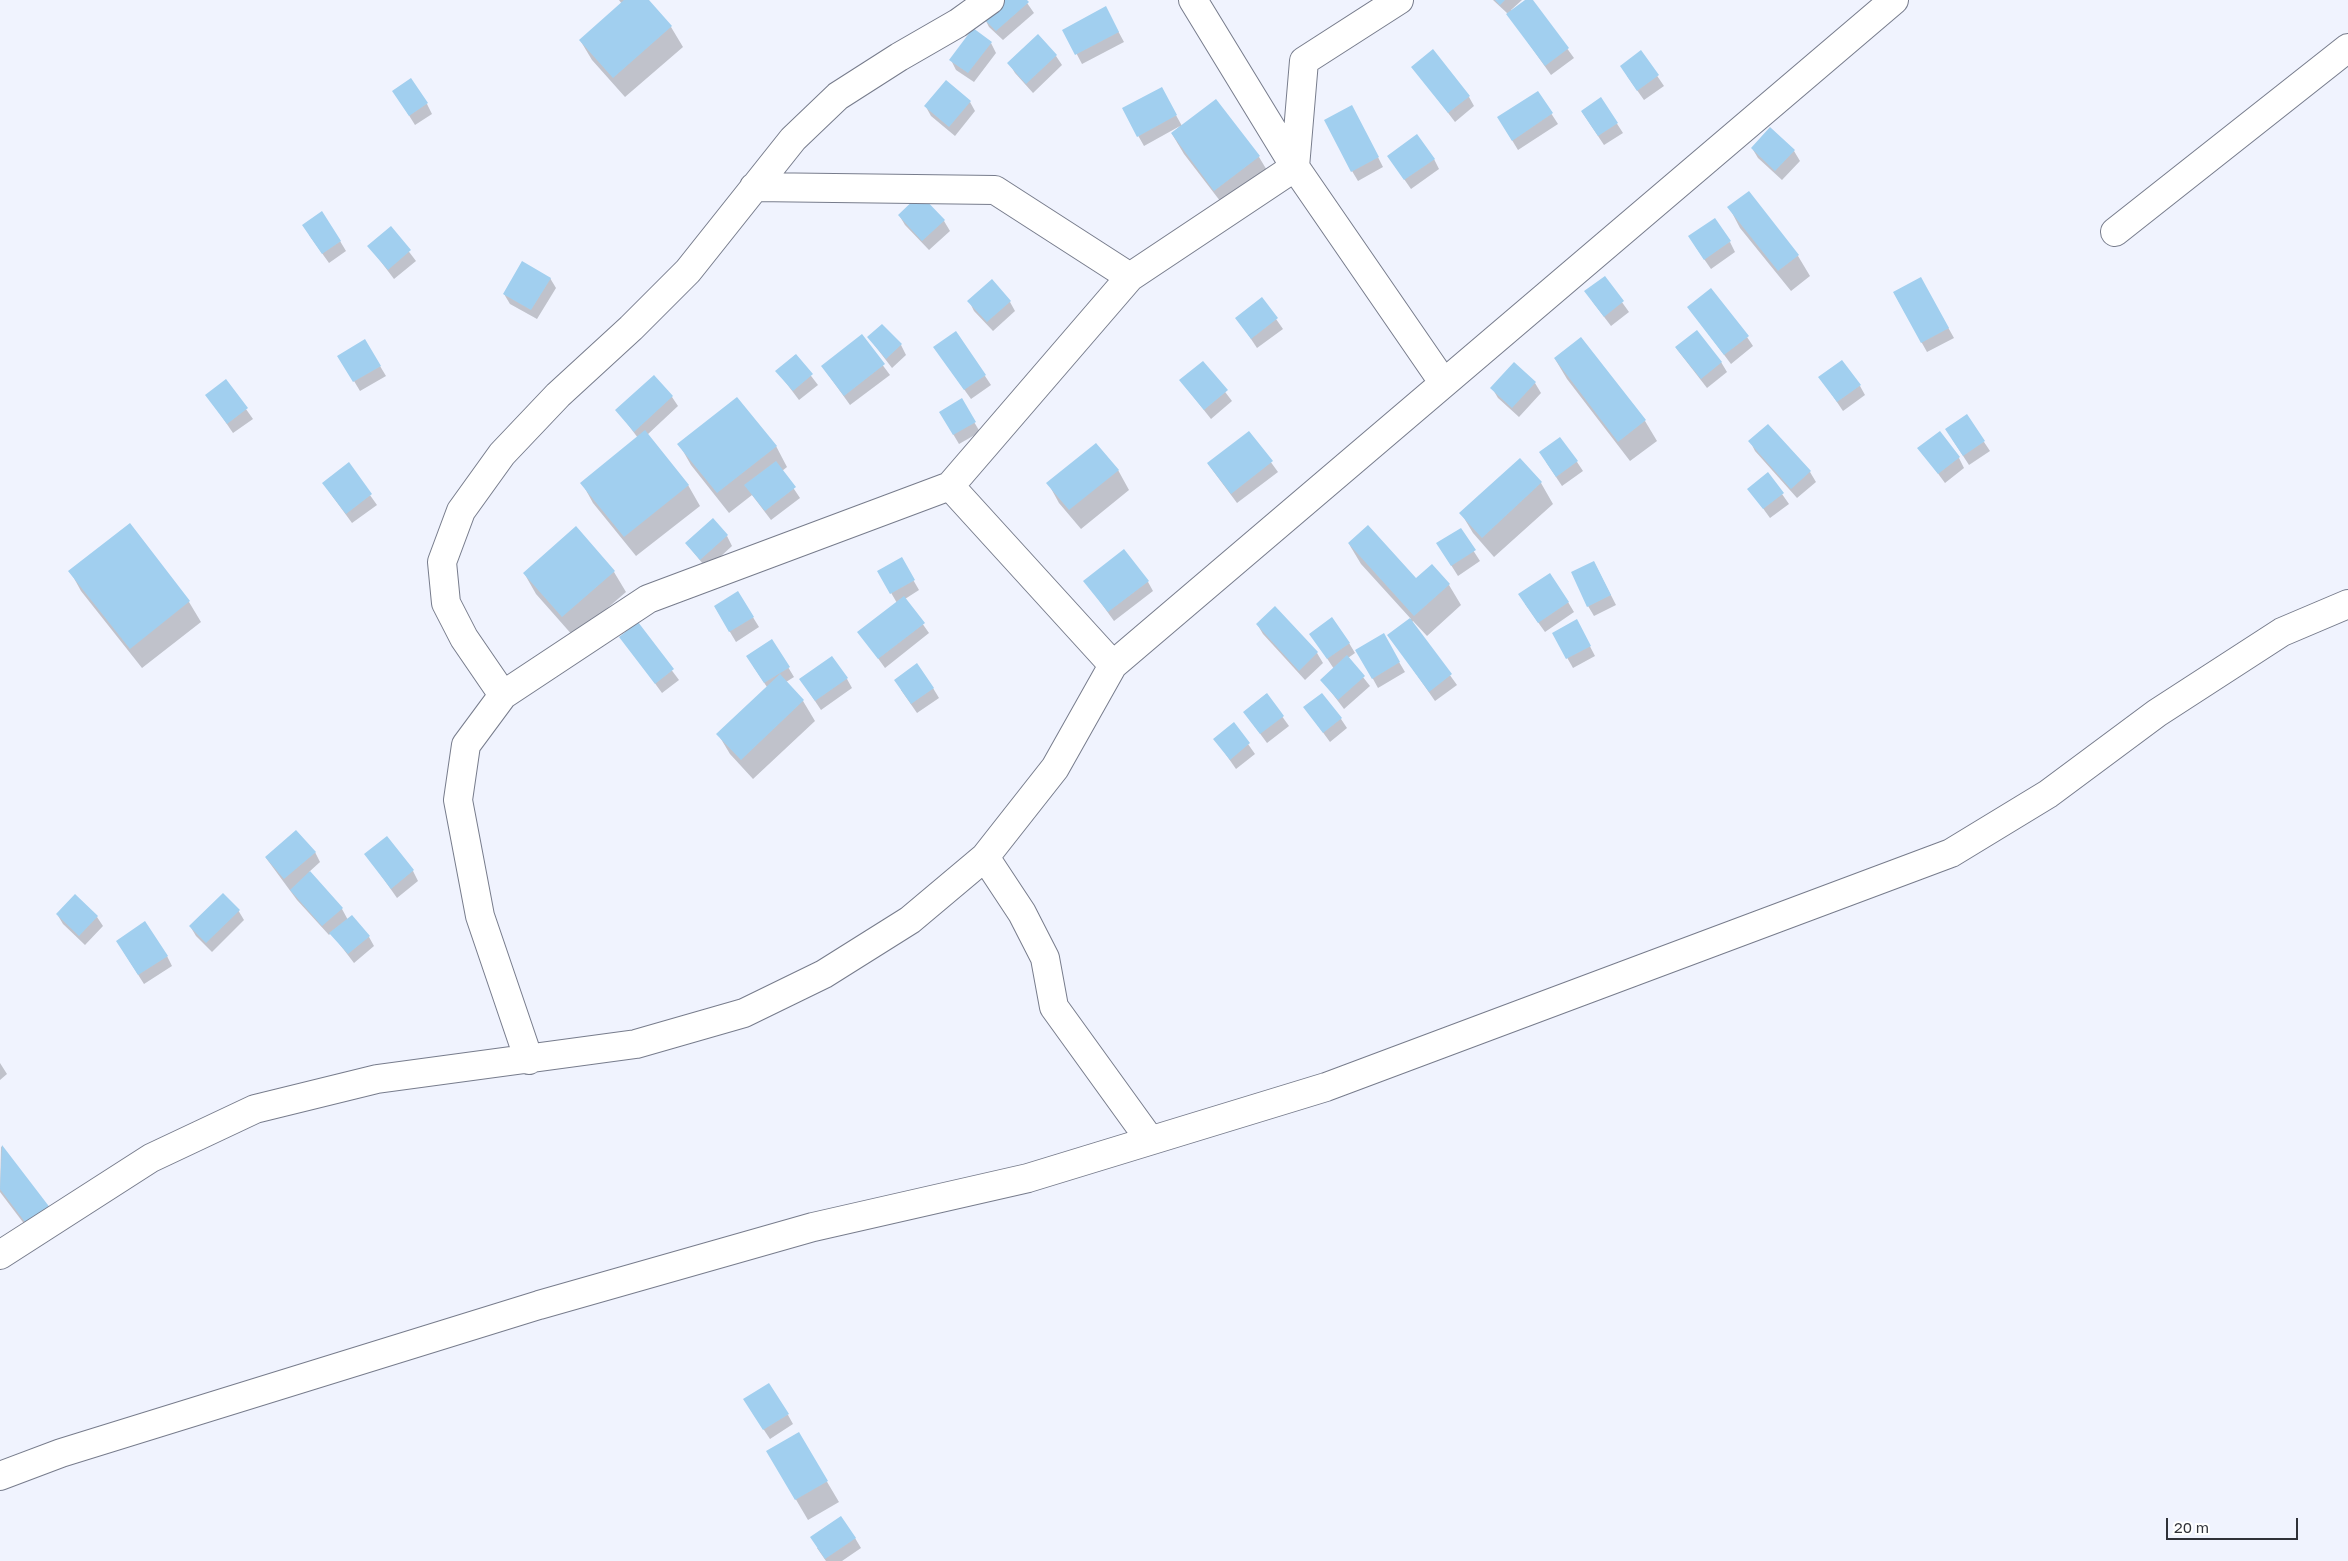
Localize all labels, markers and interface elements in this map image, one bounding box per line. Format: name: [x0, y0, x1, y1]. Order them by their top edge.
scale bar: [2168, 1508, 2300, 1540]
text: 20 m: [2174, 1518, 2209, 1536]

